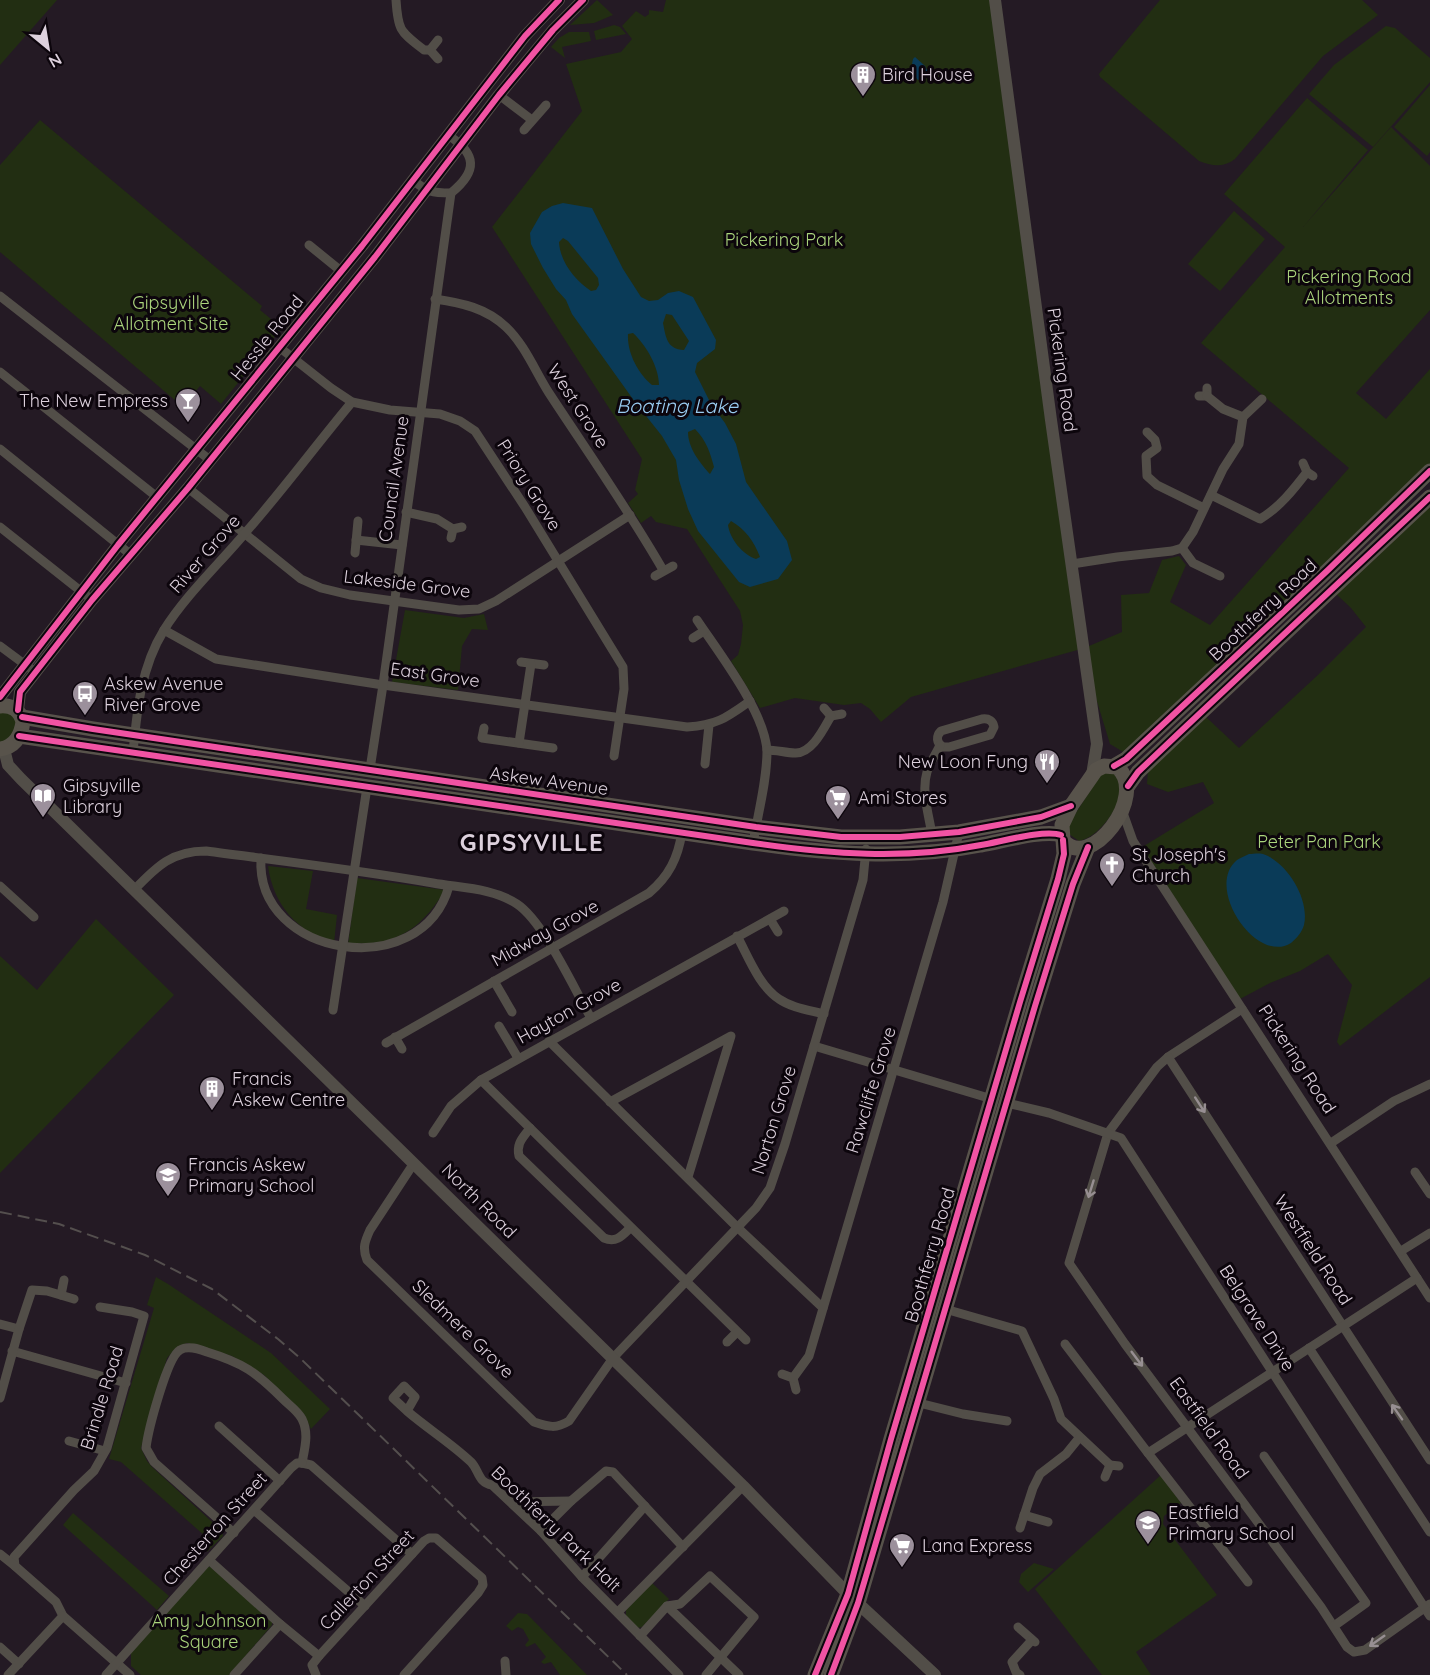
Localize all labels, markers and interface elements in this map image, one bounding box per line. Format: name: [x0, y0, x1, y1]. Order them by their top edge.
north arrow: [18, 18, 78, 78]
text: N: [45, 49, 66, 73]
building icon: Bird House: [848, 60, 878, 98]
place label: Bird House: [882, 63, 973, 86]
park label: Pickering Park: [725, 228, 843, 251]
park label: Pickering Road Allotments: [1286, 265, 1412, 309]
street label: Hessle Road: [225, 290, 308, 385]
park label: Gipsyville Allotment Site: [114, 291, 228, 335]
street label: Pickering Road: [1042, 306, 1083, 434]
street label: West Grove: [543, 359, 614, 452]
bar icon: The New Empress: [173, 386, 203, 424]
place label: The New Empress: [19, 389, 168, 412]
water label: Boating Lake: [616, 393, 739, 418]
street label: Council Avenue: [373, 414, 414, 543]
street label: Priory Grove: [492, 435, 567, 535]
street label: River Grove: [164, 510, 245, 598]
street label: Boothferry Road: [1204, 554, 1321, 666]
street label: Lakeside Grove: [342, 564, 472, 603]
street label: East Grove: [389, 657, 481, 692]
place label: Askew Avenue River Grove: [104, 672, 224, 716]
bus stop icon: Askew Avenue River Grove: [70, 679, 100, 717]
restaurant icon: New Loon Fung: [1032, 747, 1062, 785]
place label: New Loon Fung: [898, 750, 1028, 773]
street label: Askew Avenue: [488, 761, 610, 800]
place label: Gipsyville Library: [63, 774, 141, 818]
library icon: Gipsyville Library: [28, 781, 58, 819]
supermarket icon: Ami Stores: [823, 783, 853, 821]
place label: Ami Stores: [858, 786, 947, 809]
district label: GIPSYVILLE: [460, 827, 604, 857]
park label: Peter Pan Park: [1257, 830, 1381, 853]
place label: St Joseph's Church: [1132, 843, 1226, 887]
church icon: St Joseph's Church: [1097, 850, 1127, 888]
street label: Midway Grove: [487, 894, 602, 971]
street label: Hayton Grove: [513, 972, 625, 1049]
street label: Pickering Road: [1254, 1000, 1341, 1118]
street label: Rawcliffe Grove: [840, 1024, 901, 1156]
street label: Norton Grove: [746, 1063, 801, 1177]
place label: Francis Askew Centre: [232, 1067, 345, 1111]
building icon: Francis Askew Centre: [197, 1074, 227, 1112]
one-way arrow: [1194, 1097, 1207, 1114]
place label: Francis Askew Primary School: [188, 1153, 314, 1197]
street label: North Road: [437, 1158, 522, 1243]
school or university icon: Francis Askew Primary School: [153, 1160, 183, 1198]
one-way arrow: [1085, 1179, 1096, 1198]
street label: Boothferry Road: [899, 1185, 960, 1325]
street label: Westfield Road: [1269, 1190, 1358, 1309]
street label: Belgrave Drive: [1214, 1260, 1300, 1375]
street label: Sledmere Grove: [408, 1274, 519, 1383]
street label: Brindle Road: [75, 1343, 128, 1453]
one-way arrow: [1130, 1351, 1143, 1367]
street label: Eastfield Road: [1165, 1372, 1254, 1483]
one-way arrow: [1391, 1403, 1404, 1420]
street label: Boothferry Park Halt: [487, 1461, 626, 1597]
street label: Chesterton Street: [158, 1467, 272, 1590]
place label: Eastfield Primary School: [1168, 1501, 1294, 1545]
school or university icon: Eastfield Primary School: [1133, 1508, 1163, 1546]
street label: Callerton Street: [314, 1525, 419, 1635]
supermarket icon: Lana Express: [887, 1531, 917, 1569]
place label: Lana Express: [922, 1534, 1032, 1557]
park label: Amy Johnson Square: [152, 1609, 266, 1653]
one-way arrow: [1369, 1635, 1385, 1648]

